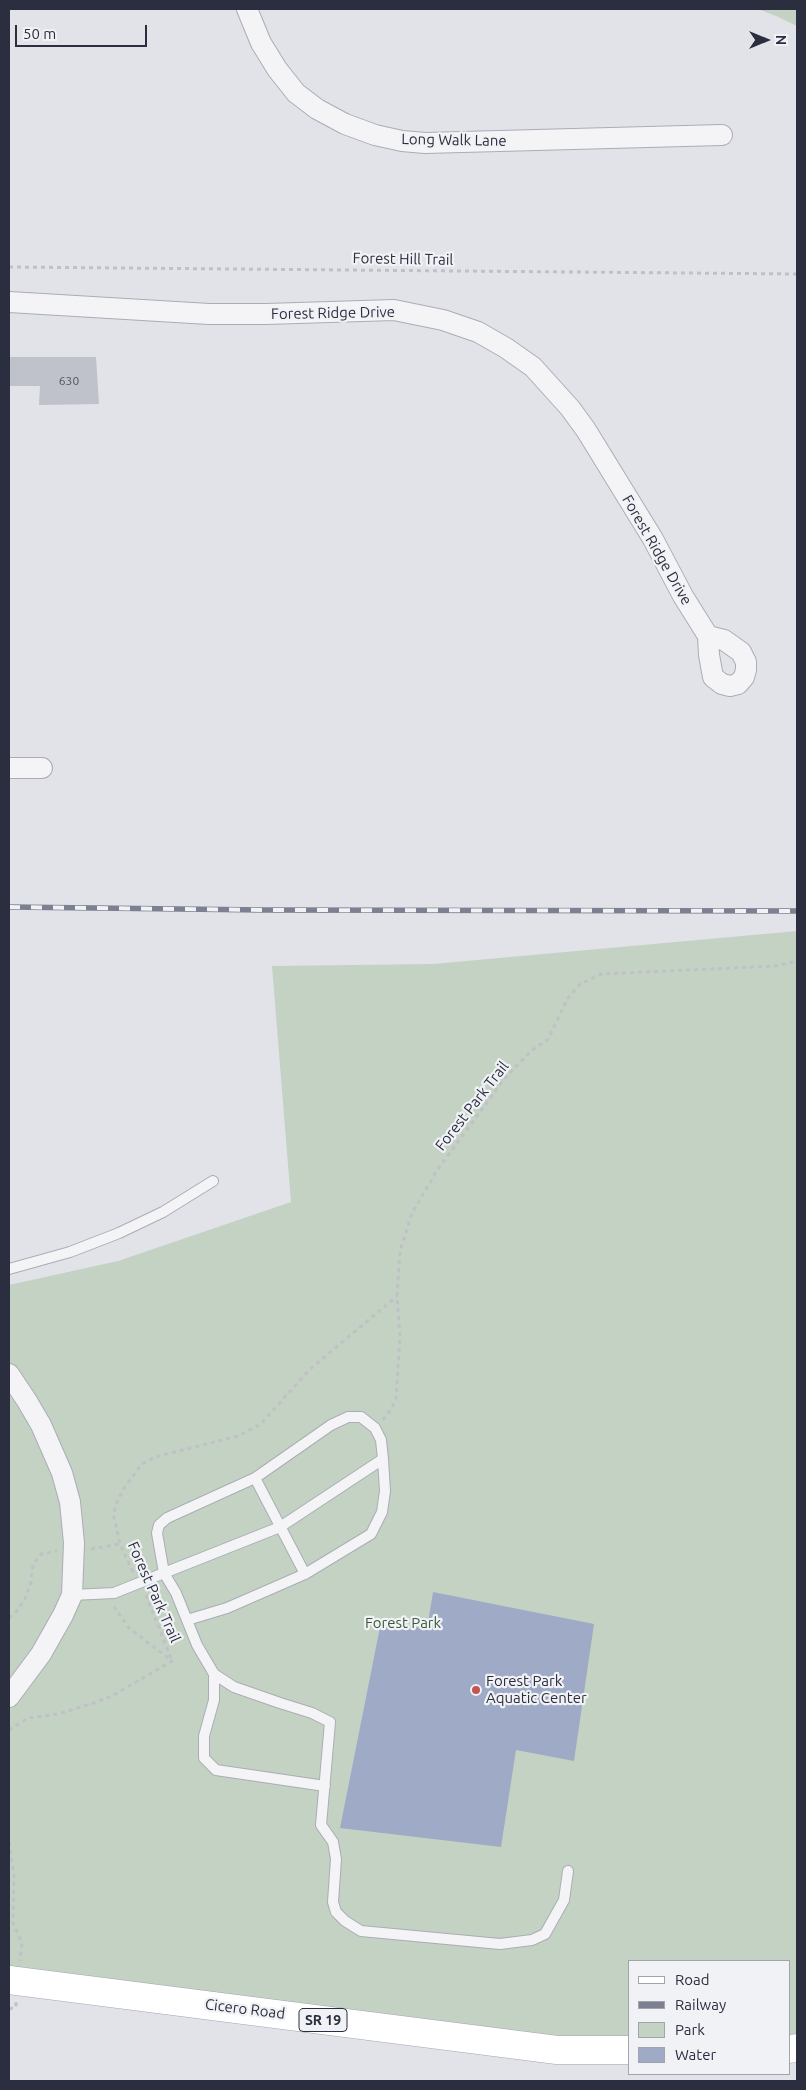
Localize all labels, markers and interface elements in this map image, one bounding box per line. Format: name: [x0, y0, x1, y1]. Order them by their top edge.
scale bar: [18, 15, 150, 47]
north arrow: [741, 15, 791, 65]
text: 50 m: [23, 25, 56, 42]
text: N: [773, 35, 789, 45]
street label: Long Walk Lane: [401, 130, 507, 150]
street label: Forest Hill Trail: [353, 249, 453, 269]
street label: Forest Ridge Drive: [271, 303, 395, 323]
house number: 630: [59, 374, 79, 388]
street label: Forest Ridge Drive: [618, 492, 696, 608]
street label: Forest Park Trail: [432, 1058, 512, 1154]
street label: Forest Park Trail: [124, 1539, 184, 1645]
park label: Forest Park: [365, 1614, 441, 1632]
place label: Forest Park Aquatic Center: [486, 1672, 587, 1707]
marker: Forest Park Aquatic Center: [470, 1684, 482, 1696]
legend: [628, 1960, 791, 2075]
text: Road: [675, 1971, 710, 1988]
street label: Cicero Road: [204, 1995, 286, 2023]
text: Railway: [675, 1996, 726, 2013]
road number: SR 19: [299, 2008, 347, 2032]
text: Park: [675, 2021, 705, 2038]
text: Water: [675, 2046, 716, 2063]

